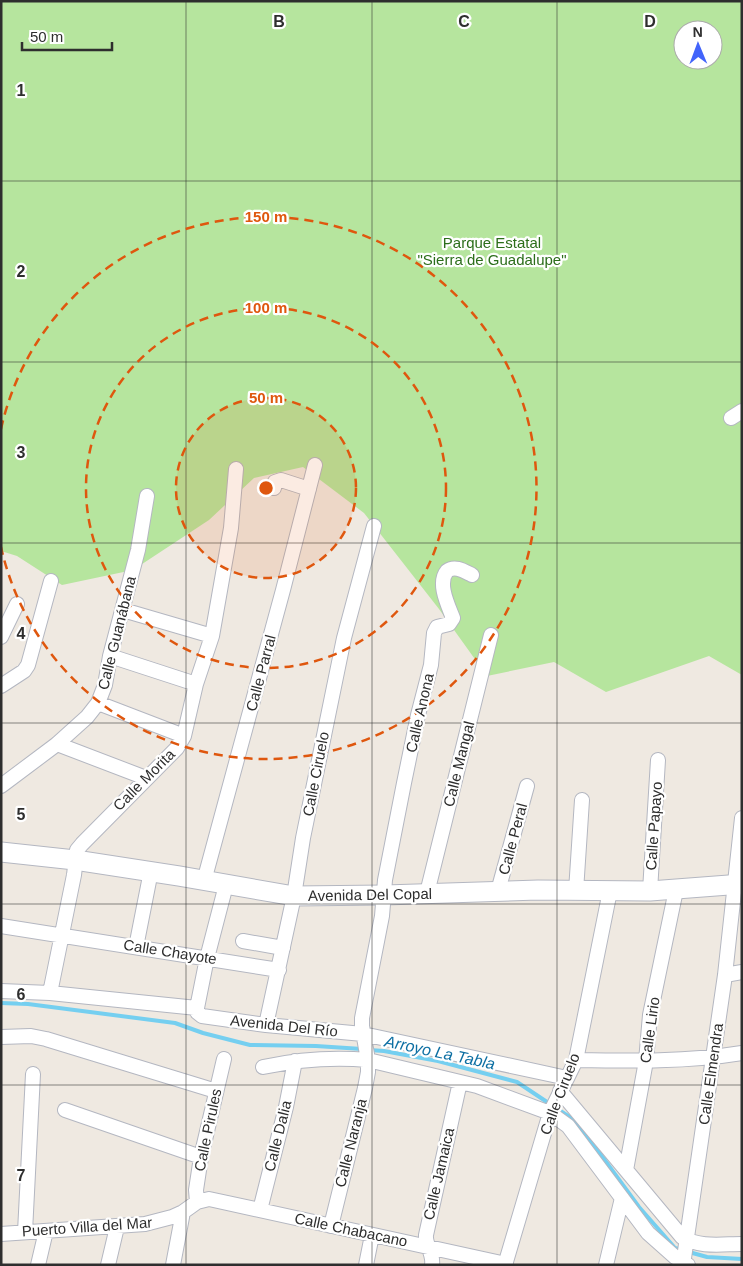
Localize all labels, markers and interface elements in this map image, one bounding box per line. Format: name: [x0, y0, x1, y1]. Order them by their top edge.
text: B: [273, 13, 285, 30]
text: C: [458, 13, 470, 30]
text: D: [644, 13, 656, 30]
scale bar: [22, 20, 112, 52]
north arrow: [673, 20, 723, 70]
text: N: [693, 24, 703, 40]
text: 50 m: [30, 28, 63, 45]
text: 1: [17, 82, 26, 99]
text: 150 m: [245, 208, 287, 225]
park label: Parque Estatal "Sierra de Guadalupe": [417, 234, 567, 268]
text: 2: [17, 263, 26, 280]
text: 100 m: [245, 299, 287, 316]
text: 50 m: [249, 389, 283, 406]
text: 3: [17, 444, 26, 461]
centre of rings: [257, 479, 275, 497]
street label: Calle Guanábana: [94, 574, 139, 692]
text: 4: [17, 625, 26, 642]
street label: Calle Parral: [242, 633, 279, 713]
street label: Calle Anona: [402, 671, 437, 754]
street label: Calle Mangal: [440, 719, 477, 808]
street label: Calle Ciruelo: [299, 730, 332, 818]
street label: Calle Morita: [109, 745, 178, 814]
street label: Calle Papayo: [642, 781, 665, 871]
street label: Calle Peral: [495, 801, 530, 877]
text: 5: [17, 806, 26, 823]
street label: Avenida Del Copal: [308, 885, 432, 904]
street label: Calle Chayote: [122, 936, 218, 967]
text: 6: [17, 986, 26, 1003]
street label: Calle Lirio: [636, 996, 663, 1064]
street label: Avenida Del Río: [229, 1011, 339, 1040]
street label: Calle Elmendra: [695, 1021, 726, 1126]
water label: Arroyo La Tabla: [382, 1032, 497, 1073]
street label: Calle Ciruelo: [536, 1051, 583, 1137]
street label: Calle Pirules: [190, 1087, 225, 1173]
street label: Calle Naranja: [331, 1096, 370, 1189]
street label: Calle Dalia: [260, 1098, 295, 1173]
street label: Calle Jamaica: [420, 1125, 458, 1222]
text: 7: [17, 1167, 26, 1184]
street label: Calle Chabacano: [293, 1209, 409, 1250]
street label: Puerto Villa del Mar: [21, 1213, 153, 1240]

